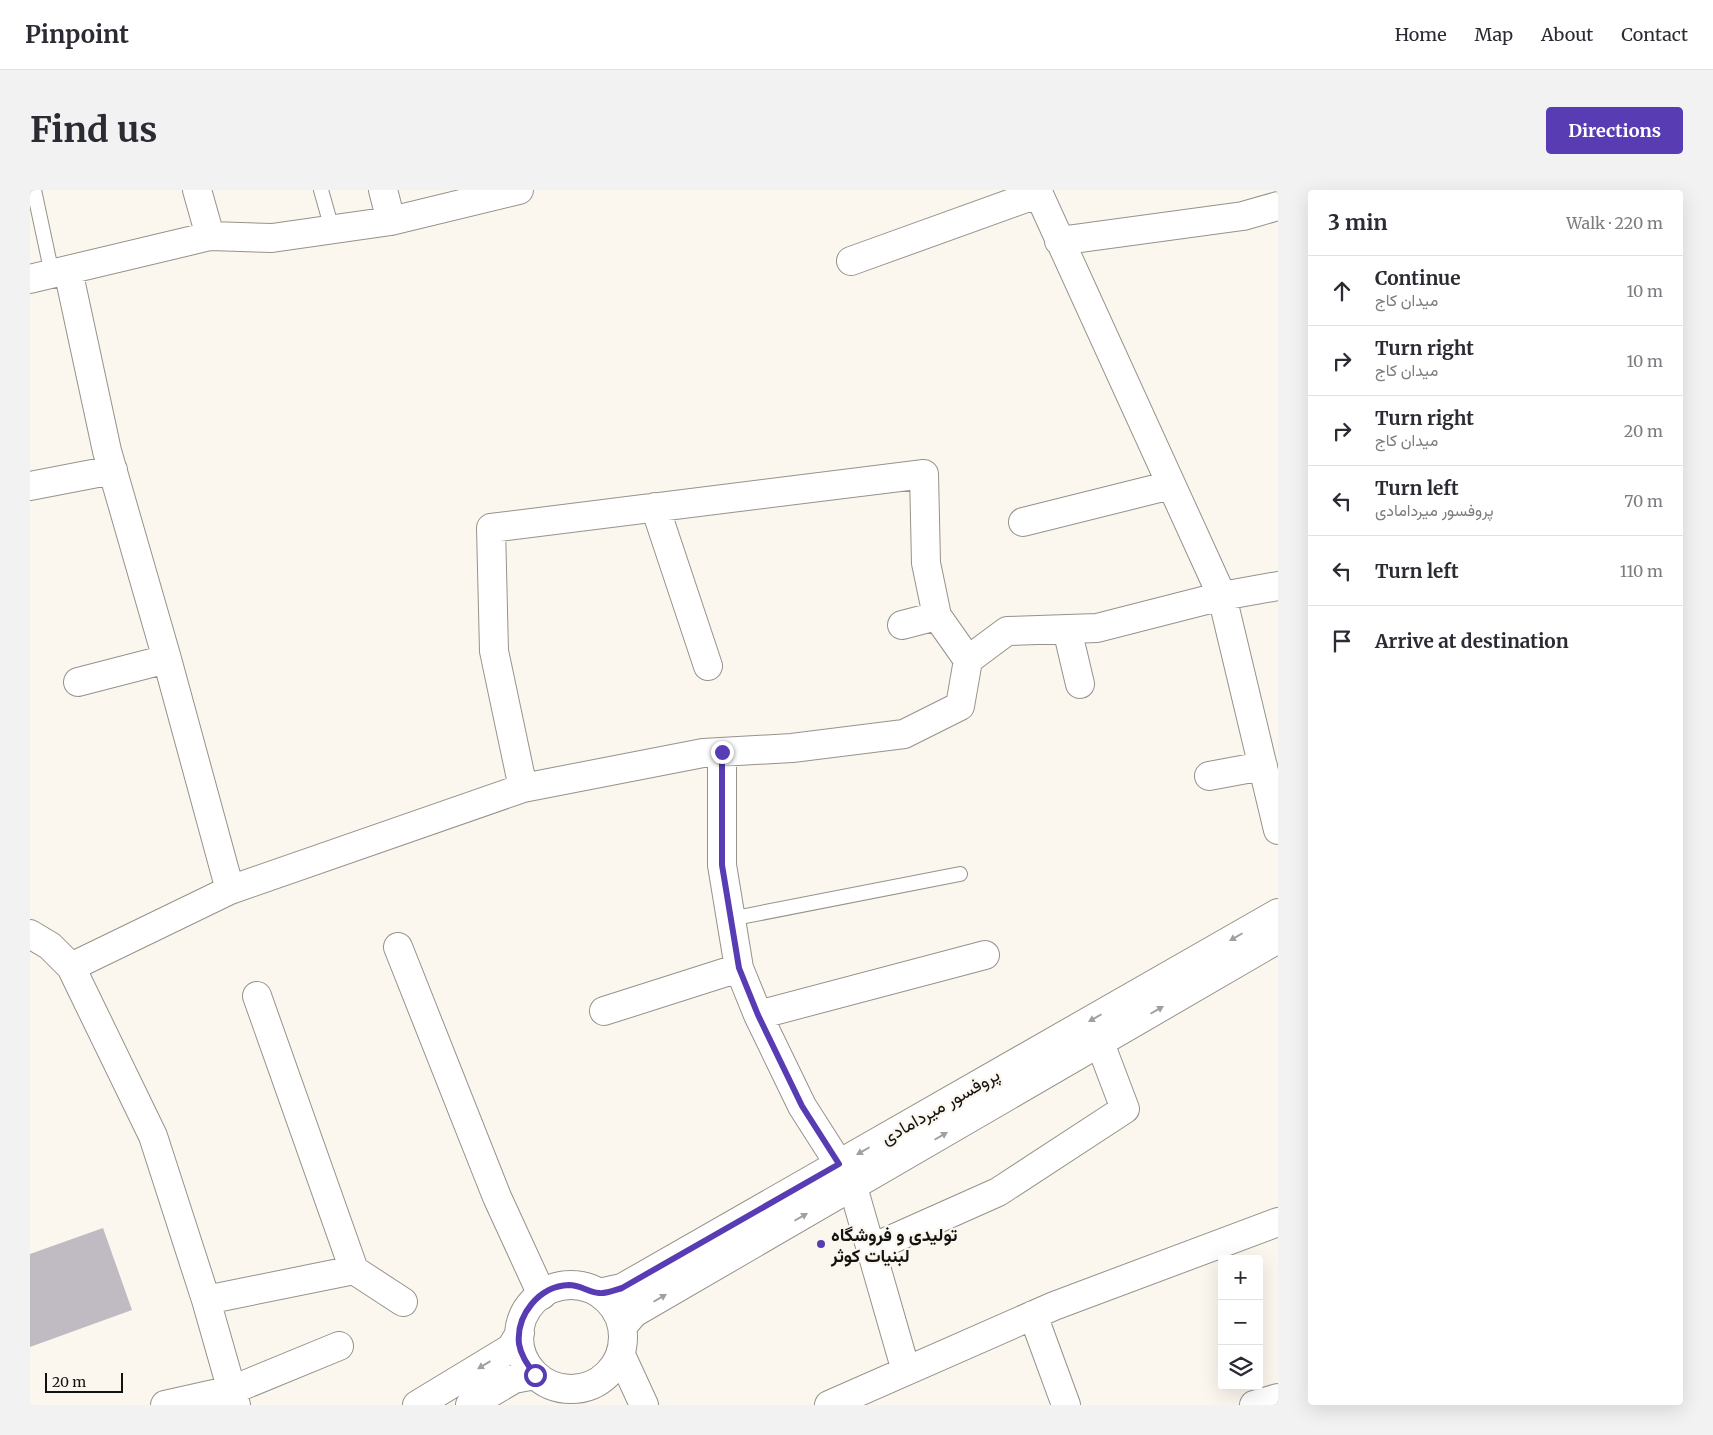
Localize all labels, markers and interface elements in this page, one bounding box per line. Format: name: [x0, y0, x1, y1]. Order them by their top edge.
text: Pinpoint: [25, 19, 129, 50]
text: Home: [1395, 23, 1447, 46]
text: Map: [1475, 23, 1513, 46]
text: About: [1541, 23, 1593, 46]
text: Contact: [1621, 23, 1688, 46]
button: Directions: [1546, 107, 1683, 154]
text: Find us: [30, 108, 157, 152]
text: 3 min: [1328, 209, 1387, 236]
text: Walk · 220 m: [1566, 213, 1663, 233]
text: Continue: [1375, 266, 1461, 290]
icon: ahead: [1328, 277, 1356, 305]
text: 10 m: [1626, 281, 1663, 301]
text: میدان کاج: [1375, 290, 1438, 310]
text: Turn right: [1375, 336, 1474, 360]
icon: right: [1328, 347, 1356, 375]
text: 10 m: [1626, 351, 1663, 371]
text: میدان کاج: [1375, 360, 1438, 380]
text: Turn right: [1375, 406, 1474, 430]
icon: right: [1328, 417, 1356, 445]
text: 20 m: [1624, 421, 1663, 441]
text: میدان کاج: [1375, 430, 1438, 450]
text: Turn left: [1375, 476, 1459, 500]
icon: left: [1328, 487, 1356, 515]
text: 70 m: [1624, 491, 1663, 511]
text: پروفسور میردامادی: [1375, 500, 1494, 520]
icon: left: [1328, 557, 1356, 585]
text: Turn left: [1375, 559, 1459, 583]
text: 110 m: [1620, 561, 1663, 581]
icon: arrive: [1328, 627, 1356, 655]
text: Arrive at destination: [1375, 629, 1569, 653]
route end: [711, 741, 734, 764]
one-way arrow: [1229, 932, 1242, 941]
one-way arrow: [1151, 1005, 1164, 1014]
one-way arrow: [1088, 1013, 1101, 1022]
street label: پروفسور میردامادی: [876, 1063, 1004, 1150]
one-way arrow: [935, 1131, 948, 1140]
one-way arrow: [856, 1146, 869, 1155]
one-way arrow: [794, 1213, 807, 1222]
place label: تولیدی و فروشگاه لبنیات کوثر: [830, 1223, 958, 1267]
marker: تولیدی و فروشگاه لبنیات کوثر: [815, 1238, 827, 1250]
map controls: [1218, 1255, 1263, 1390]
button: +: [1218, 1255, 1263, 1300]
one-way arrow: [652, 1294, 667, 1302]
button: −: [1218, 1300, 1263, 1345]
button: layers: [1218, 1345, 1263, 1390]
one-way arrow: [477, 1361, 492, 1369]
route start: [524, 1364, 547, 1387]
scale bar: [45, 1370, 122, 1393]
text: 20 m: [52, 1373, 86, 1391]

